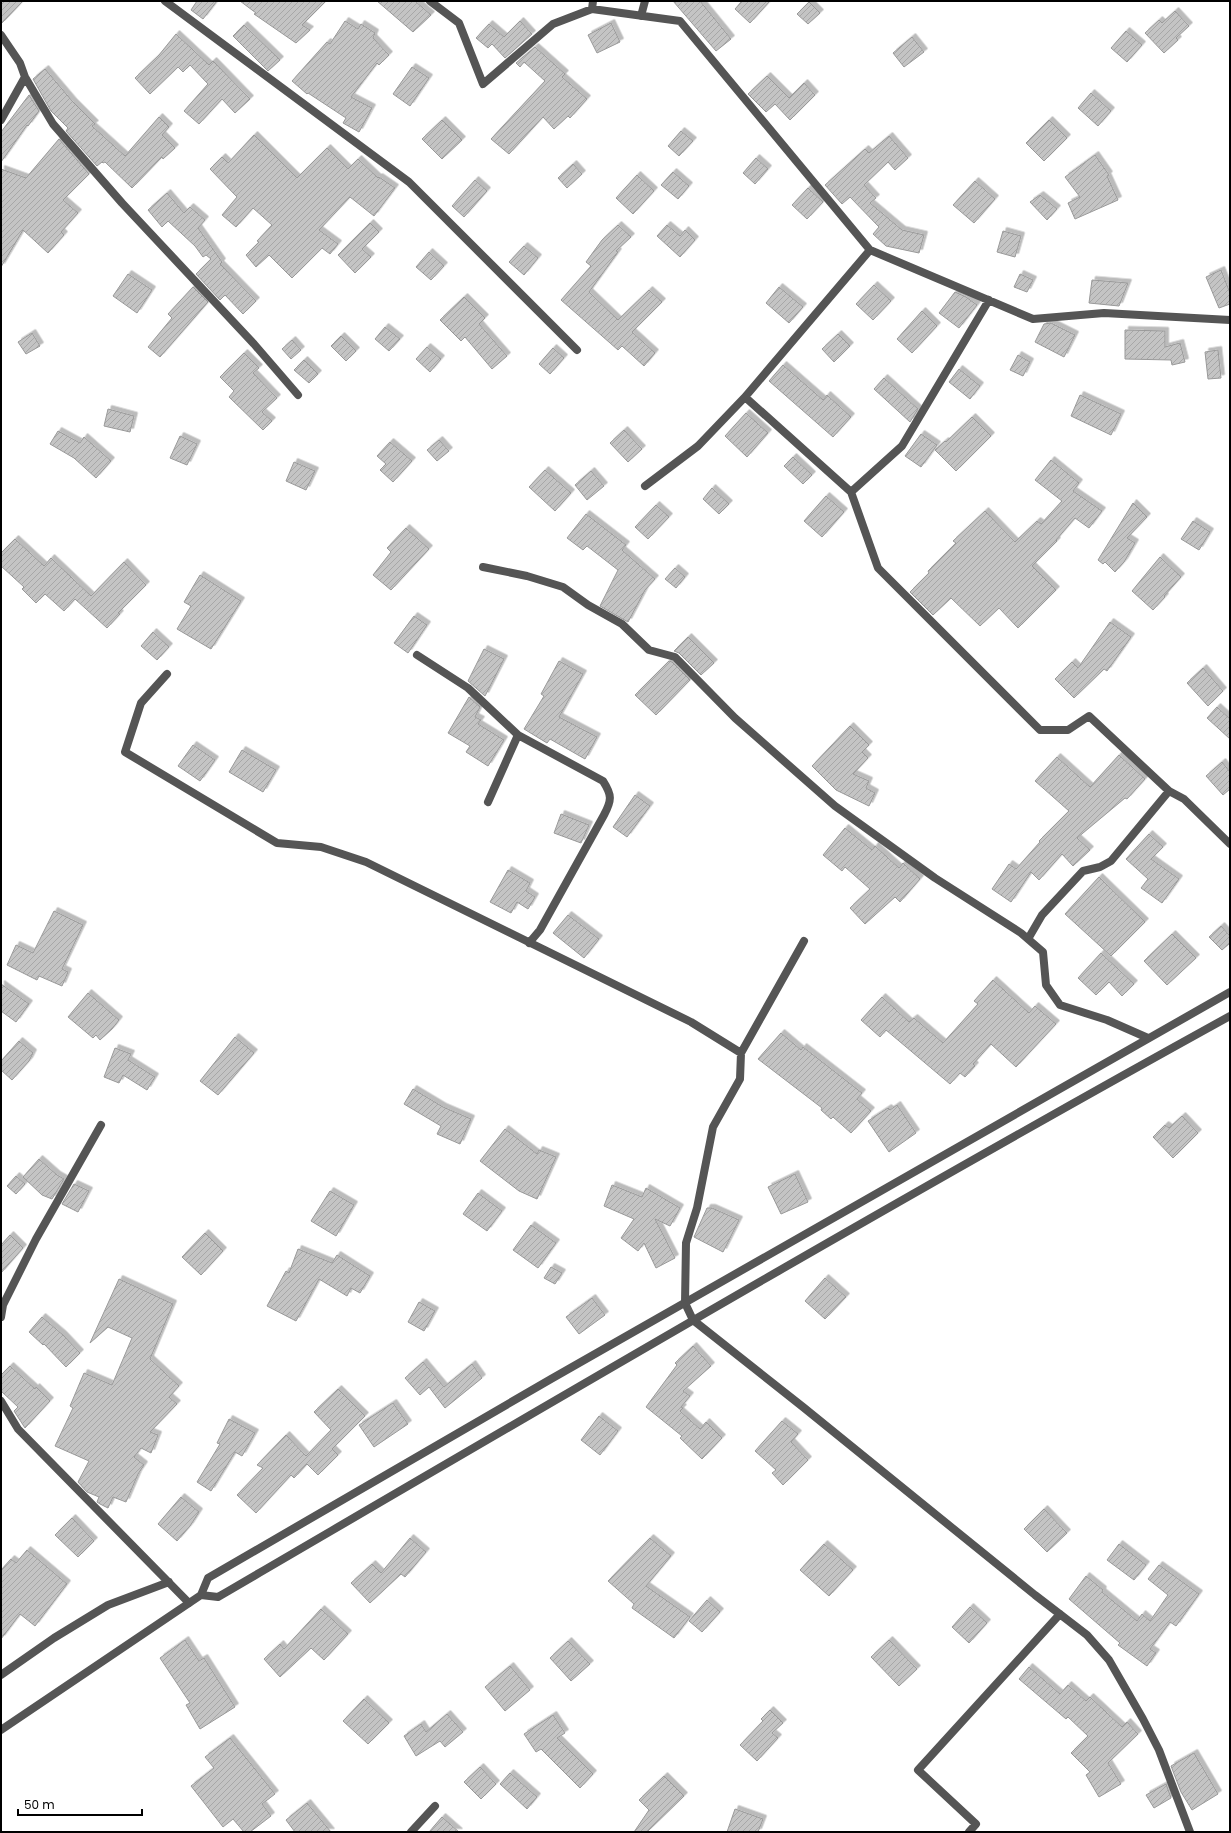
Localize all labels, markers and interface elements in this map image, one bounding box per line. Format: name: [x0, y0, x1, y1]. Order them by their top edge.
scale bar: [18, 1791, 142, 1817]
text: 50 m: [24, 1796, 55, 1813]

